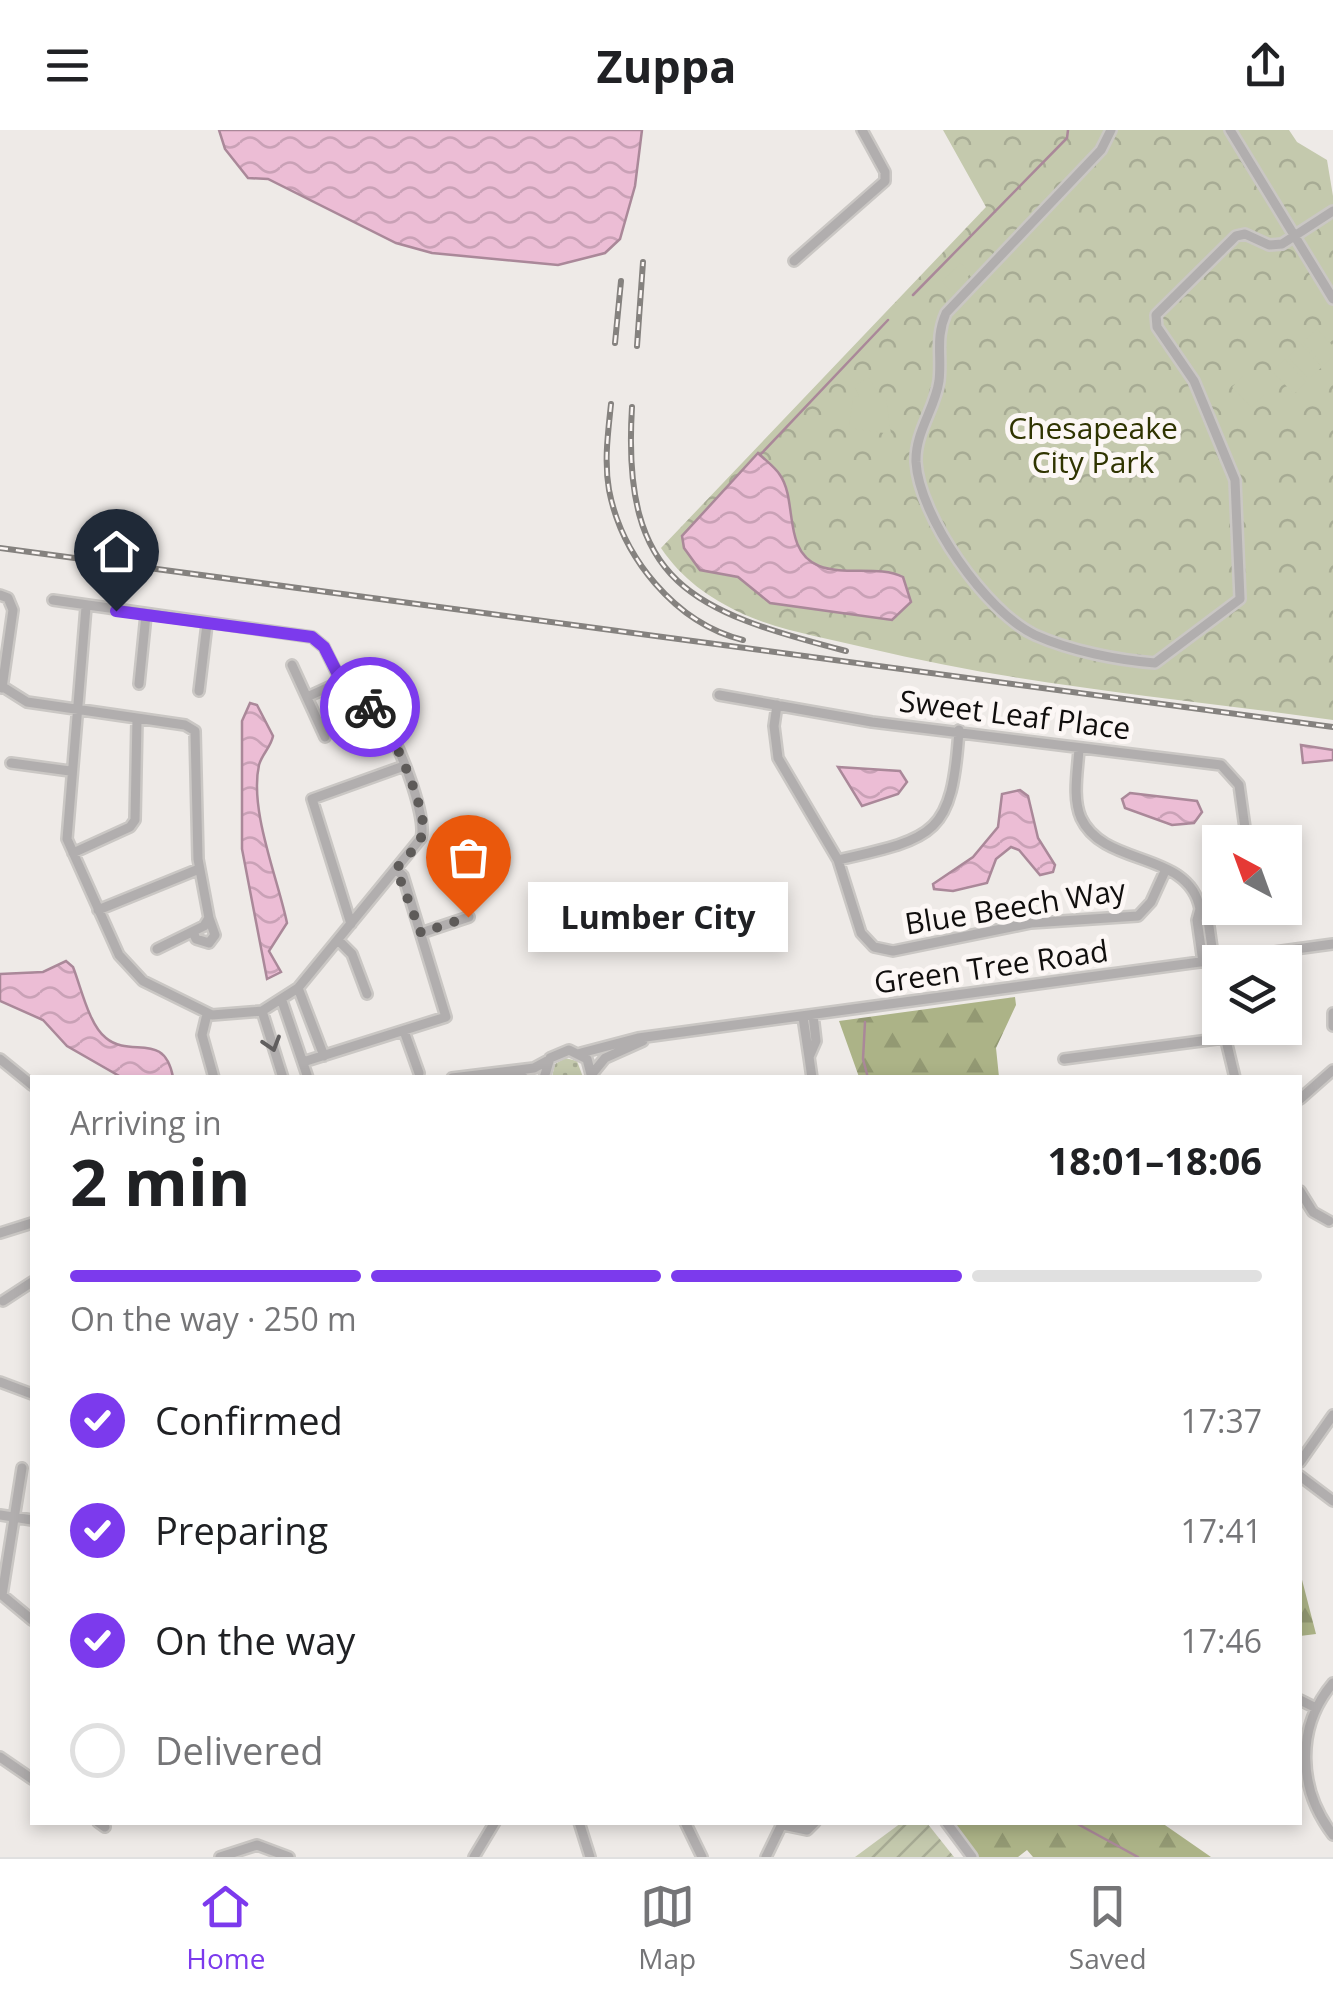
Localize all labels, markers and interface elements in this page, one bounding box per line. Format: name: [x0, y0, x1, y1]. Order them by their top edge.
text: Zuppa: [597, 35, 736, 96]
icon: menu: [40, 38, 95, 93]
icon: share: [1238, 38, 1293, 93]
park label: Chesapeake City Park: [1008, 407, 1178, 482]
pin: [74, 509, 159, 612]
icon: home: [89, 524, 144, 579]
courier: [320, 657, 420, 757]
street label: Sweet Leaf Place: [897, 679, 1133, 749]
icon: bike: [343, 680, 398, 735]
pin: [426, 815, 511, 918]
north arrow: [1202, 825, 1302, 925]
map controls: [1202, 825, 1302, 1045]
icon: bag: [441, 830, 496, 885]
street label: Blue Beech Way: [902, 868, 1129, 944]
callout: Lumber City: [528, 882, 788, 952]
text: Lumber City: [561, 895, 755, 938]
street label: Green Tree Road: [871, 929, 1111, 1003]
button: layers: [1202, 945, 1302, 1045]
one-way arrow: [261, 1035, 281, 1052]
text: Arriving in: [70, 1101, 222, 1144]
text: 18:01–18:06: [1048, 1134, 1262, 1186]
text: 2 min: [70, 1137, 250, 1225]
text: On the way · 250 m: [70, 1297, 357, 1340]
icon: check: [70, 1393, 125, 1448]
text: Confirmed: [155, 1394, 343, 1446]
text: 17:37: [1180, 1399, 1262, 1442]
icon: check: [70, 1503, 125, 1558]
text: Preparing: [155, 1504, 328, 1556]
text: 17:41: [1180, 1509, 1262, 1552]
icon: check: [70, 1613, 125, 1668]
text: On the way: [155, 1614, 355, 1666]
text: 17:46: [1180, 1619, 1262, 1662]
text: Delivered: [155, 1724, 324, 1776]
tab: Home: [186, 1879, 266, 1977]
tab: Map: [638, 1879, 696, 1977]
tab: Saved: [1069, 1879, 1147, 1977]

